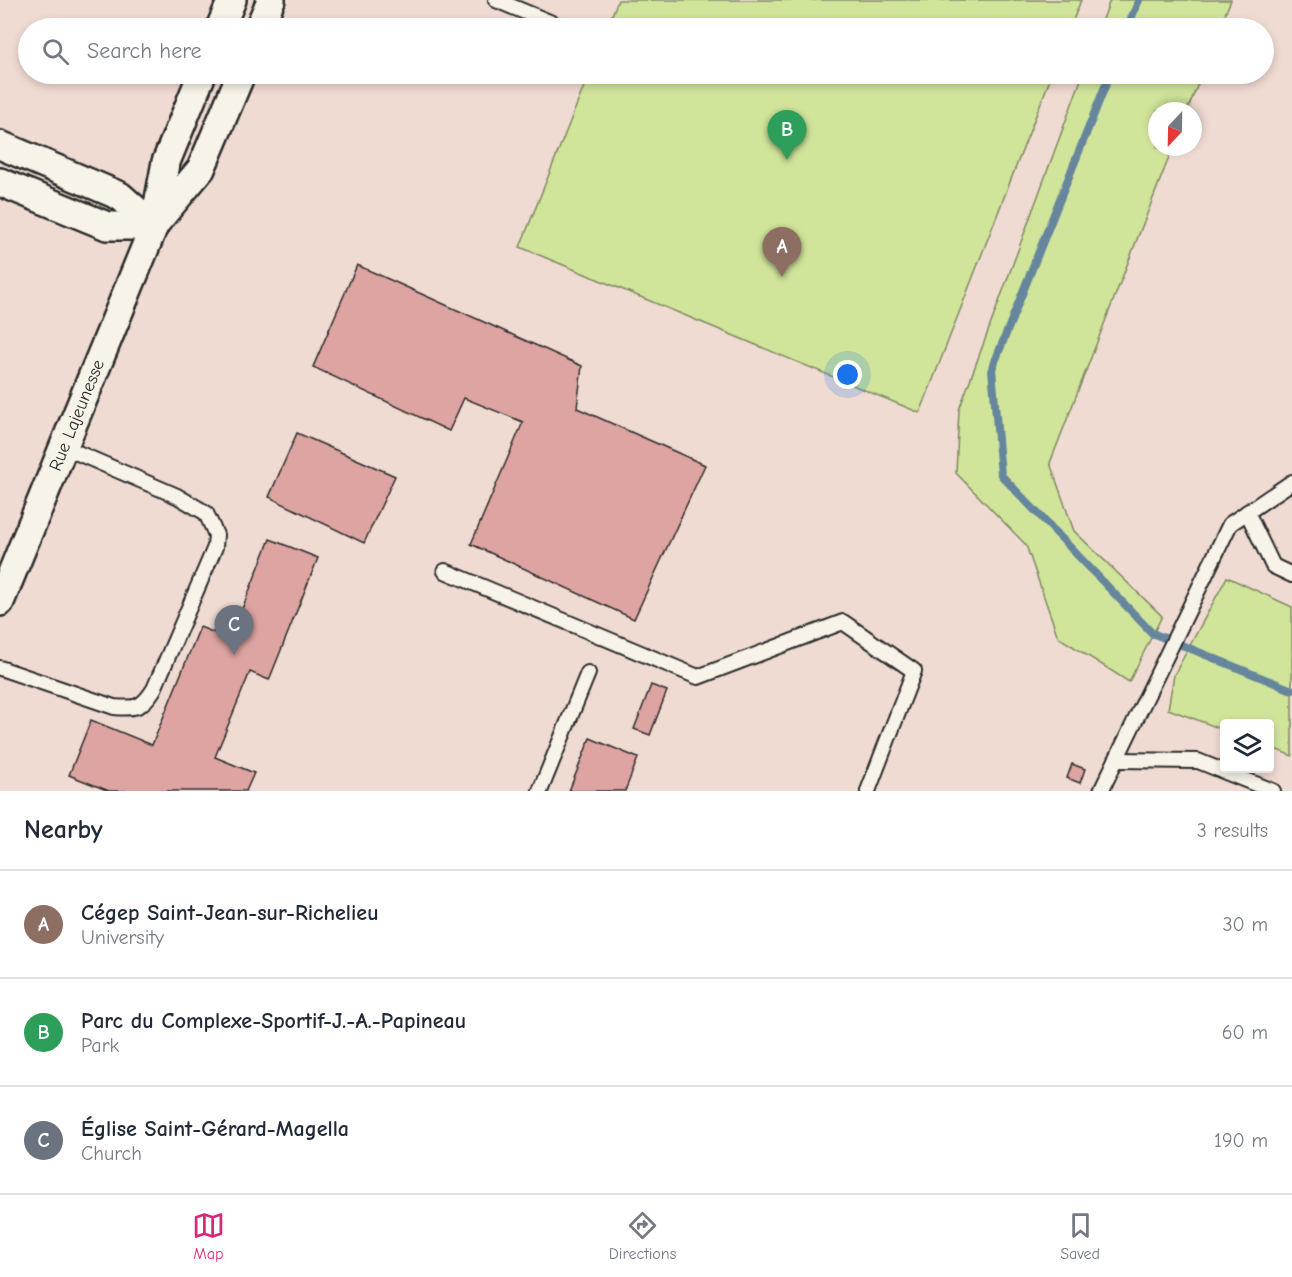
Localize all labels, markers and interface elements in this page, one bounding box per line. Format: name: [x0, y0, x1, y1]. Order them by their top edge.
search box: [18, 18, 1274, 84]
icon: search: [39, 35, 72, 68]
text: Search here: [87, 38, 202, 64]
north arrow: [1148, 102, 1202, 156]
pin: B: [768, 110, 806, 160]
pin: A: [762, 228, 802, 277]
street label: Rue Lajeunesse: [45, 356, 109, 474]
your location: [833, 360, 862, 389]
pin: C: [214, 606, 254, 655]
map controls: [1220, 719, 1274, 773]
button: layers: [1220, 719, 1274, 773]
text: Nearby: [24, 815, 103, 845]
text: 3 results: [1197, 819, 1268, 842]
text: Cégep Saint-Jean-sur-Richelieu: [81, 900, 379, 926]
text: A: [38, 913, 49, 936]
text: 30 m: [1222, 913, 1268, 936]
text: University: [81, 926, 164, 949]
text: Parc du Complexe-Sportif-J.-A.-Papineau: [81, 1008, 466, 1034]
text: B: [37, 1021, 50, 1044]
text: 60 m: [1222, 1021, 1268, 1044]
text: Park: [81, 1034, 119, 1057]
text: Église Saint-Gérard-Magella: [81, 1116, 349, 1142]
text: C: [37, 1129, 50, 1152]
text: 190 m: [1214, 1129, 1268, 1152]
text: Church: [81, 1142, 142, 1165]
tab: Map: [192, 1209, 225, 1263]
tab: Directions: [609, 1209, 676, 1263]
tab: Saved: [1060, 1209, 1100, 1263]

